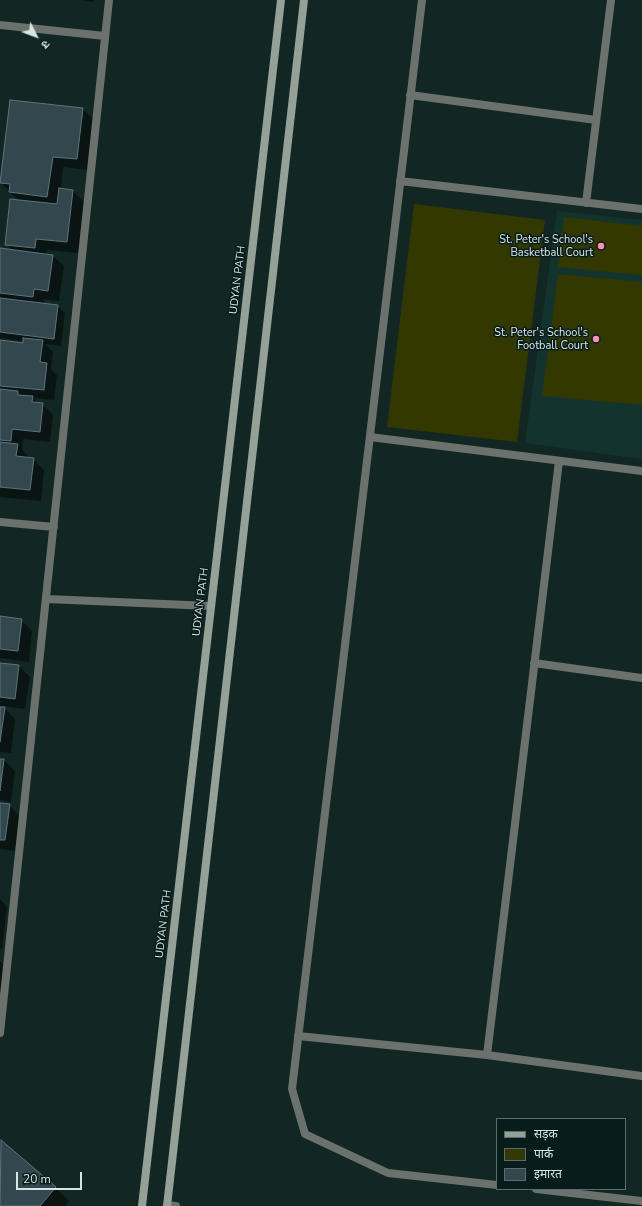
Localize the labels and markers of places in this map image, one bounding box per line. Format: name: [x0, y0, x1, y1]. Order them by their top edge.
place label: St. Peter's School's Basketball Court: [499, 233, 593, 259]
marker: St. Peter's School's Basketball Court: [596, 241, 606, 251]
place label: St. Peter's School's Football Court: [494, 326, 588, 352]
marker: St. Peter's School's Football Court: [591, 334, 601, 344]

